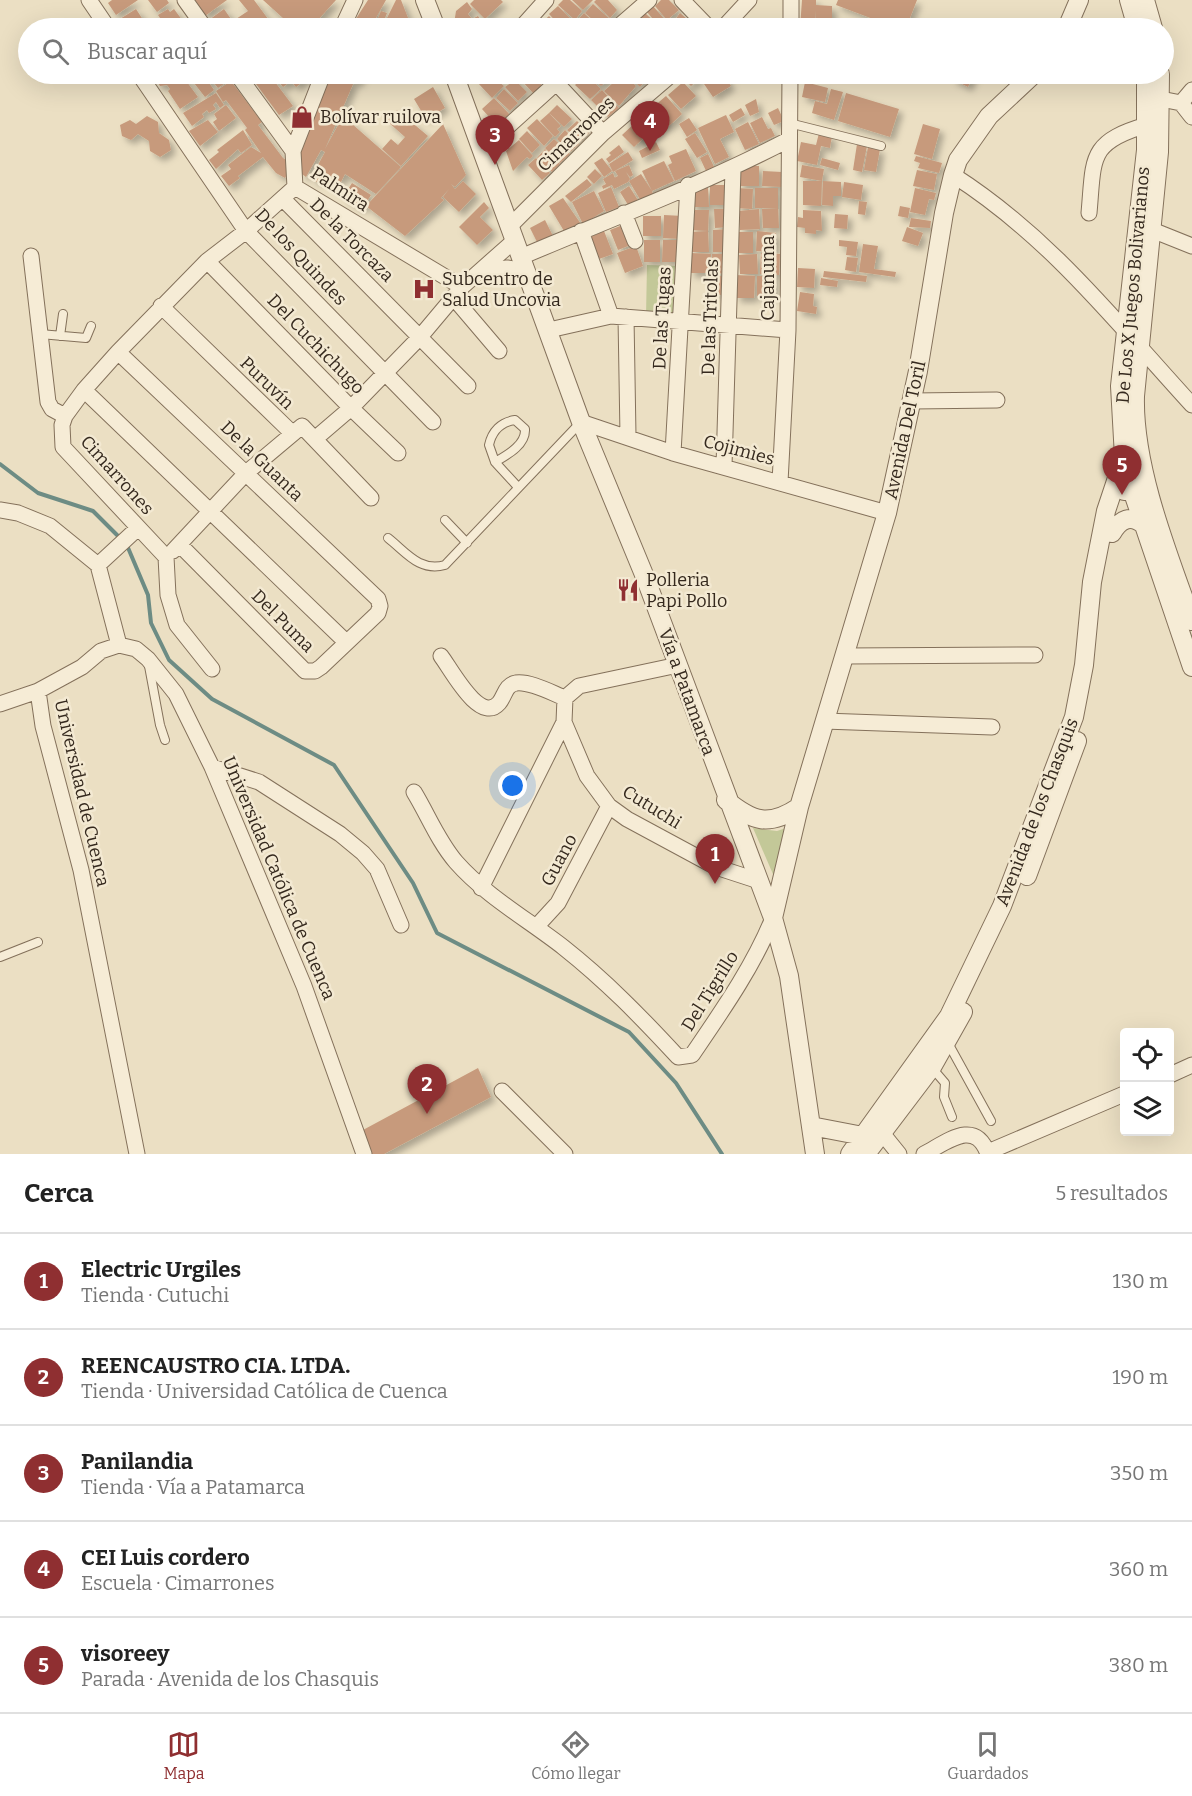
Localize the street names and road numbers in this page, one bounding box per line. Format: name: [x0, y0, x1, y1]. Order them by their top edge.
street label: Cimarrones: [533, 92, 619, 176]
street label: Palmira: [307, 162, 373, 216]
street label: De Los X Juegos Bolivarianos: [1112, 166, 1154, 404]
street label: De la Torcaza: [306, 194, 399, 287]
street label: De los Quindes: [251, 204, 351, 310]
street label: Cajanuma: [757, 235, 779, 321]
street label: De las Tritolas: [697, 258, 723, 376]
street label: De las Tugas: [648, 266, 676, 370]
street label: Del Cuchichugo: [263, 289, 369, 399]
street label: Puruvín: [235, 352, 299, 414]
street label: Avenida Del Toril: [880, 359, 930, 501]
street label: De la Guanta: [216, 416, 308, 506]
street label: Cojimìes: [701, 430, 777, 470]
street label: Cimarrones: [76, 431, 158, 519]
street label: Del Puma: [247, 585, 319, 657]
street label: Vía a Patamarca: [654, 626, 720, 759]
street label: Universidad de Cuenca: [50, 697, 114, 889]
street label: Avenida de los Chasquis: [991, 715, 1083, 909]
street label: Universidad Católica de Cuenca: [218, 753, 340, 1003]
street label: Cutuchi: [618, 780, 686, 834]
street label: Guano: [536, 830, 582, 890]
street label: Del Tigrillo: [677, 947, 743, 1035]

